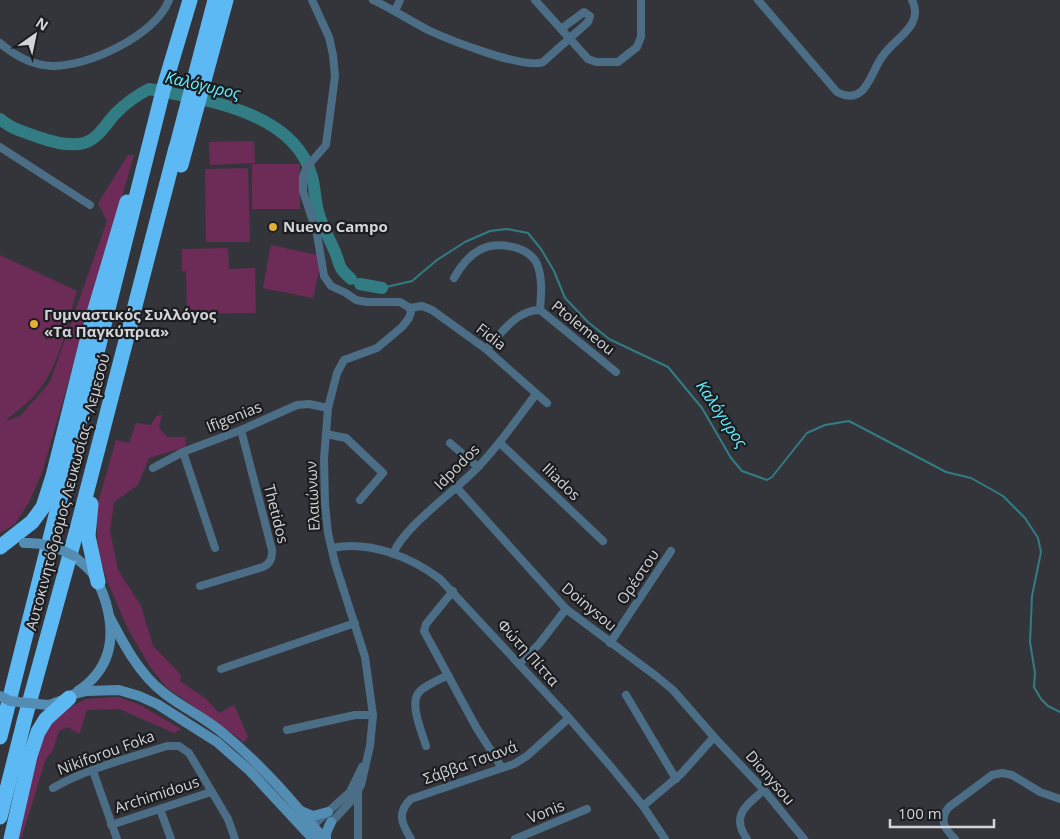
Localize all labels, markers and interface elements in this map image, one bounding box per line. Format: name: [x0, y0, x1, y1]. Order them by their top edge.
north arrow: [10, 10, 60, 60]
text: N: [32, 13, 52, 35]
water label: Καλόγυρος: [163, 66, 244, 105]
place label: Nuevo Campo: [283, 216, 388, 236]
marker: Nuevo Campo: [267, 221, 279, 233]
street label: Ptolemeou: [548, 295, 620, 359]
place label: Γυμναστικός Συλλόγος «Τα Παγκύπρια»: [44, 304, 217, 341]
marker: Γυμναστικός Συλλόγος «Τα Παγκύπρια»: [28, 318, 40, 330]
street label: Fidia: [473, 318, 511, 354]
street label: Αυτοκινητόδρομος Λευκωσίας - Λεμεσού: [20, 351, 114, 632]
water label: Καλόγυρος: [691, 376, 753, 453]
street label: Ifigenias: [203, 396, 264, 436]
street label: Idpodos: [429, 439, 483, 493]
street label: Iliados: [538, 458, 585, 504]
street label: Ελαιώνων: [300, 461, 324, 532]
street label: Thetidos: [260, 482, 294, 545]
street label: Ορέστου: [611, 545, 663, 608]
street label: Doinysou: [558, 577, 621, 635]
street label: Φώτη Πίττα: [494, 615, 564, 690]
street label: Nikiforou Foka: [54, 725, 157, 779]
street label: Σάββα Τσιανά: [420, 736, 519, 788]
street label: Dionysou: [742, 746, 800, 809]
street label: Archimidous: [112, 771, 202, 817]
street label: Vonis: [524, 795, 567, 827]
scale bar: [890, 796, 994, 828]
text: 100 m: [898, 803, 942, 823]

